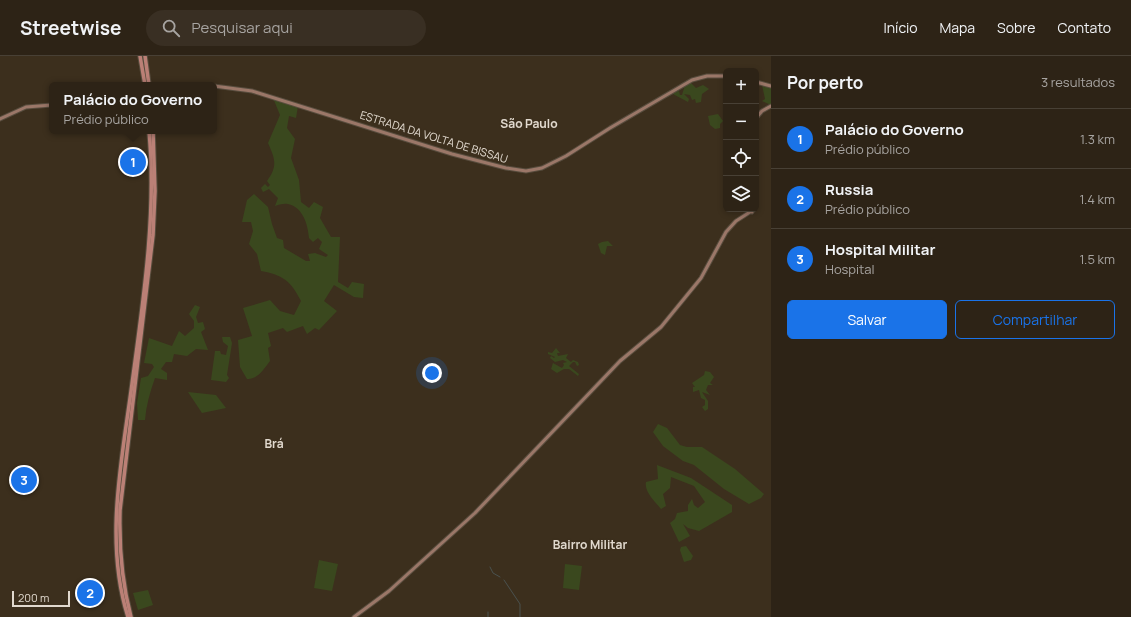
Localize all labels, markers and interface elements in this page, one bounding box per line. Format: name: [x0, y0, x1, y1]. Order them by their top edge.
search box: [146, 10, 426, 46]
text: Streetwise: [20, 15, 122, 41]
icon: search: [160, 17, 182, 39]
text: Pesquisar aqui: [192, 17, 293, 38]
text: Início: [884, 18, 917, 37]
text: Mapa: [939, 18, 975, 37]
text: Sobre: [997, 18, 1035, 37]
text: Contato: [1057, 18, 1111, 37]
map controls: [723, 68, 759, 212]
button: +: [723, 68, 759, 104]
text: Por perto: [787, 71, 863, 94]
text: 3 resultados: [1041, 73, 1115, 91]
popup: [49, 82, 217, 134]
text: Palácio do Governo: [64, 89, 202, 110]
button: −: [723, 104, 759, 140]
street label: ESTRADA DA VOLTA DE BISSAU: [358, 107, 510, 166]
text: Prédio público: [64, 110, 149, 128]
district label: São Paulo: [500, 115, 558, 132]
text: Palácio do Governo: [825, 119, 964, 140]
text: 1: [797, 130, 803, 148]
text: 1.3 km: [1080, 130, 1115, 148]
button: locate: [723, 140, 759, 176]
text: Prédio público: [825, 140, 910, 158]
pin: 1: [120, 147, 146, 177]
button: layers: [723, 176, 759, 212]
text: Russia: [825, 179, 873, 200]
text: 2: [796, 190, 804, 208]
text: 1.4 km: [1079, 190, 1115, 208]
text: Prédio público: [825, 200, 910, 218]
text: Hospital Militar: [825, 239, 935, 260]
text: 3: [796, 250, 804, 268]
text: 1.5 km: [1080, 250, 1115, 268]
text: Hospital: [825, 260, 875, 278]
button: Salvar: [787, 300, 947, 339]
button: Compartilhar: [955, 300, 1115, 339]
your location: [422, 363, 442, 383]
district label: Brá: [264, 435, 284, 452]
pin: 3: [11, 465, 37, 495]
district label: Bairro Militar: [553, 536, 627, 553]
pin: 2: [77, 578, 103, 608]
scale bar: [12, 589, 70, 608]
text: 200 m: [18, 590, 49, 605]

